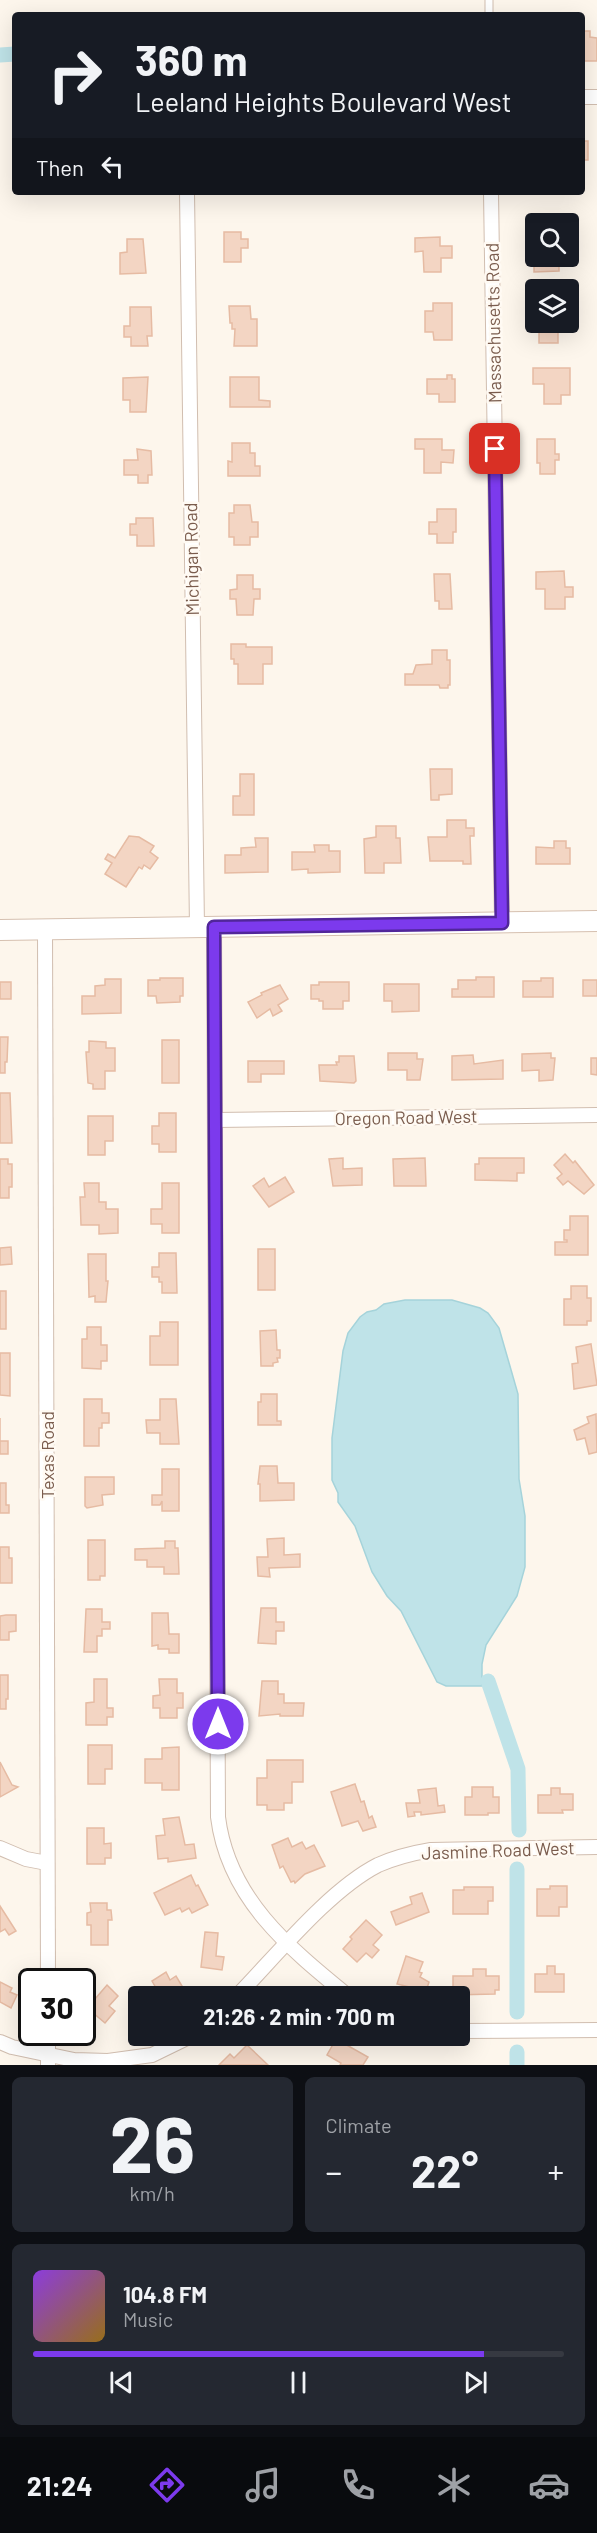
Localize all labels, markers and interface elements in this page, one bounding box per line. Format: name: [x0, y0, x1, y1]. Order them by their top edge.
text: 360 m: [135, 34, 248, 84]
icon: right: [36, 36, 114, 114]
text: Leeland Heights Boulevard West: [135, 85, 512, 117]
icon: left: [96, 150, 129, 183]
text: Then: [36, 154, 84, 180]
map controls: [525, 213, 579, 333]
button: search: [525, 213, 579, 267]
street label: Massachusetts Road: [481, 243, 505, 403]
button: layers: [525, 279, 579, 333]
pin: [469, 423, 520, 474]
icon: arrive: [478, 432, 511, 465]
street label: Michigan Road: [179, 502, 203, 616]
street label: Oregon Road West: [334, 1105, 478, 1129]
street label: Texas Road: [36, 1411, 58, 1499]
position arrow: [186, 1692, 250, 1756]
street label: Jasmine Road West: [421, 1836, 575, 1864]
speed limit sign: 30: [18, 1968, 96, 2046]
text: 21:26 · 2 min · 700 m: [203, 2003, 395, 2029]
text: 26: [109, 2095, 195, 2189]
text: Climate: [326, 2113, 392, 2137]
text: 22°: [411, 2143, 478, 2197]
text: −: [326, 2151, 342, 2191]
text: +: [547, 2151, 564, 2191]
text: km/h: [130, 2181, 175, 2205]
text: 104.8 FM: [123, 2281, 207, 2307]
text: Music: [123, 2307, 173, 2331]
icon: previous: [105, 2366, 138, 2399]
icon: pause: [282, 2366, 315, 2399]
icon: next: [459, 2366, 492, 2399]
icon: directions: [146, 2464, 188, 2506]
icon: music: [242, 2464, 284, 2506]
icon: phone: [337, 2464, 379, 2506]
icon: climate: [433, 2464, 475, 2506]
icon: car: [528, 2464, 570, 2506]
text: 21:24: [27, 2469, 93, 2501]

